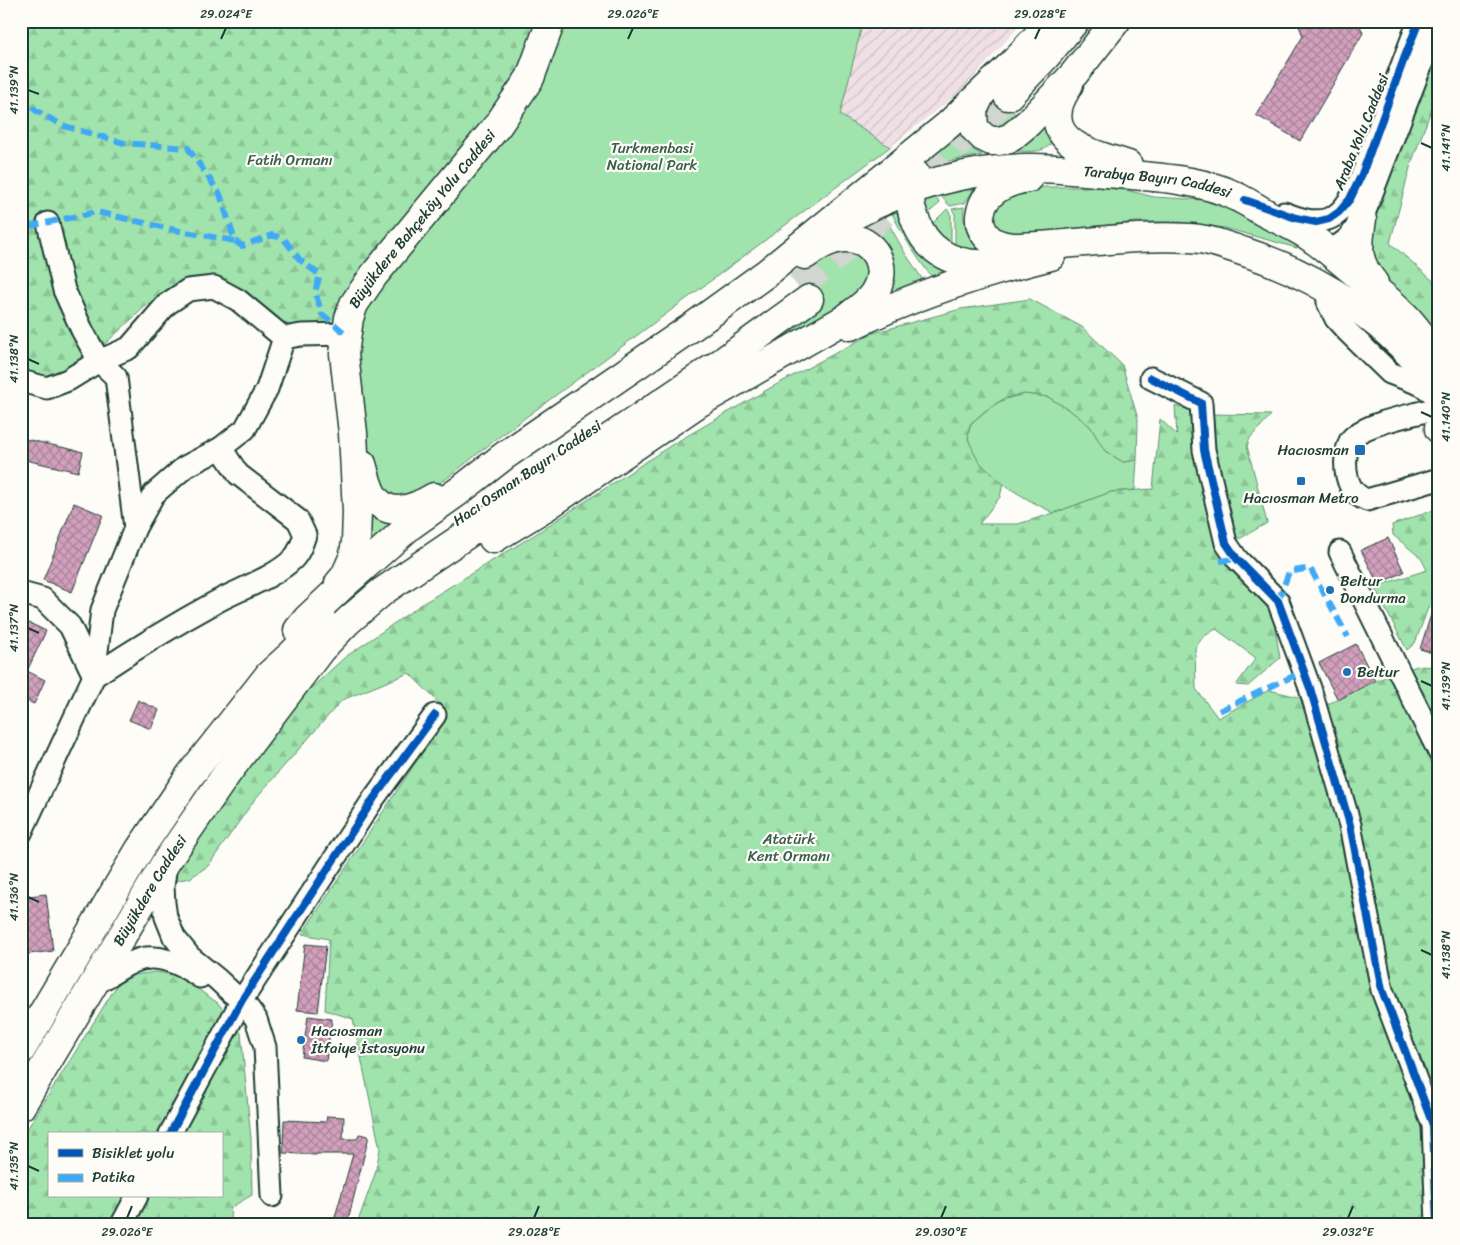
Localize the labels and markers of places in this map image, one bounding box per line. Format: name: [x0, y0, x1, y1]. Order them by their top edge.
place label: Hacıosman: [1278, 437, 1349, 463]
marker: Hacıosman: [1353, 443, 1367, 457]
marker: Hacıosman Metro: [1295, 475, 1307, 487]
place label: Hacıosman Metro: [1243, 485, 1359, 511]
place label: Beltur Dondurma: [1340, 568, 1406, 611]
marker: Beltur Dondurma: [1324, 584, 1336, 596]
place label: Beltur: [1357, 659, 1400, 685]
marker: Beltur: [1341, 666, 1353, 678]
place label: Hacıosman İtfaiye İstasyonu: [310, 1018, 425, 1061]
marker: Hacıosman İtfaiye İstasyonu: [295, 1034, 307, 1046]

